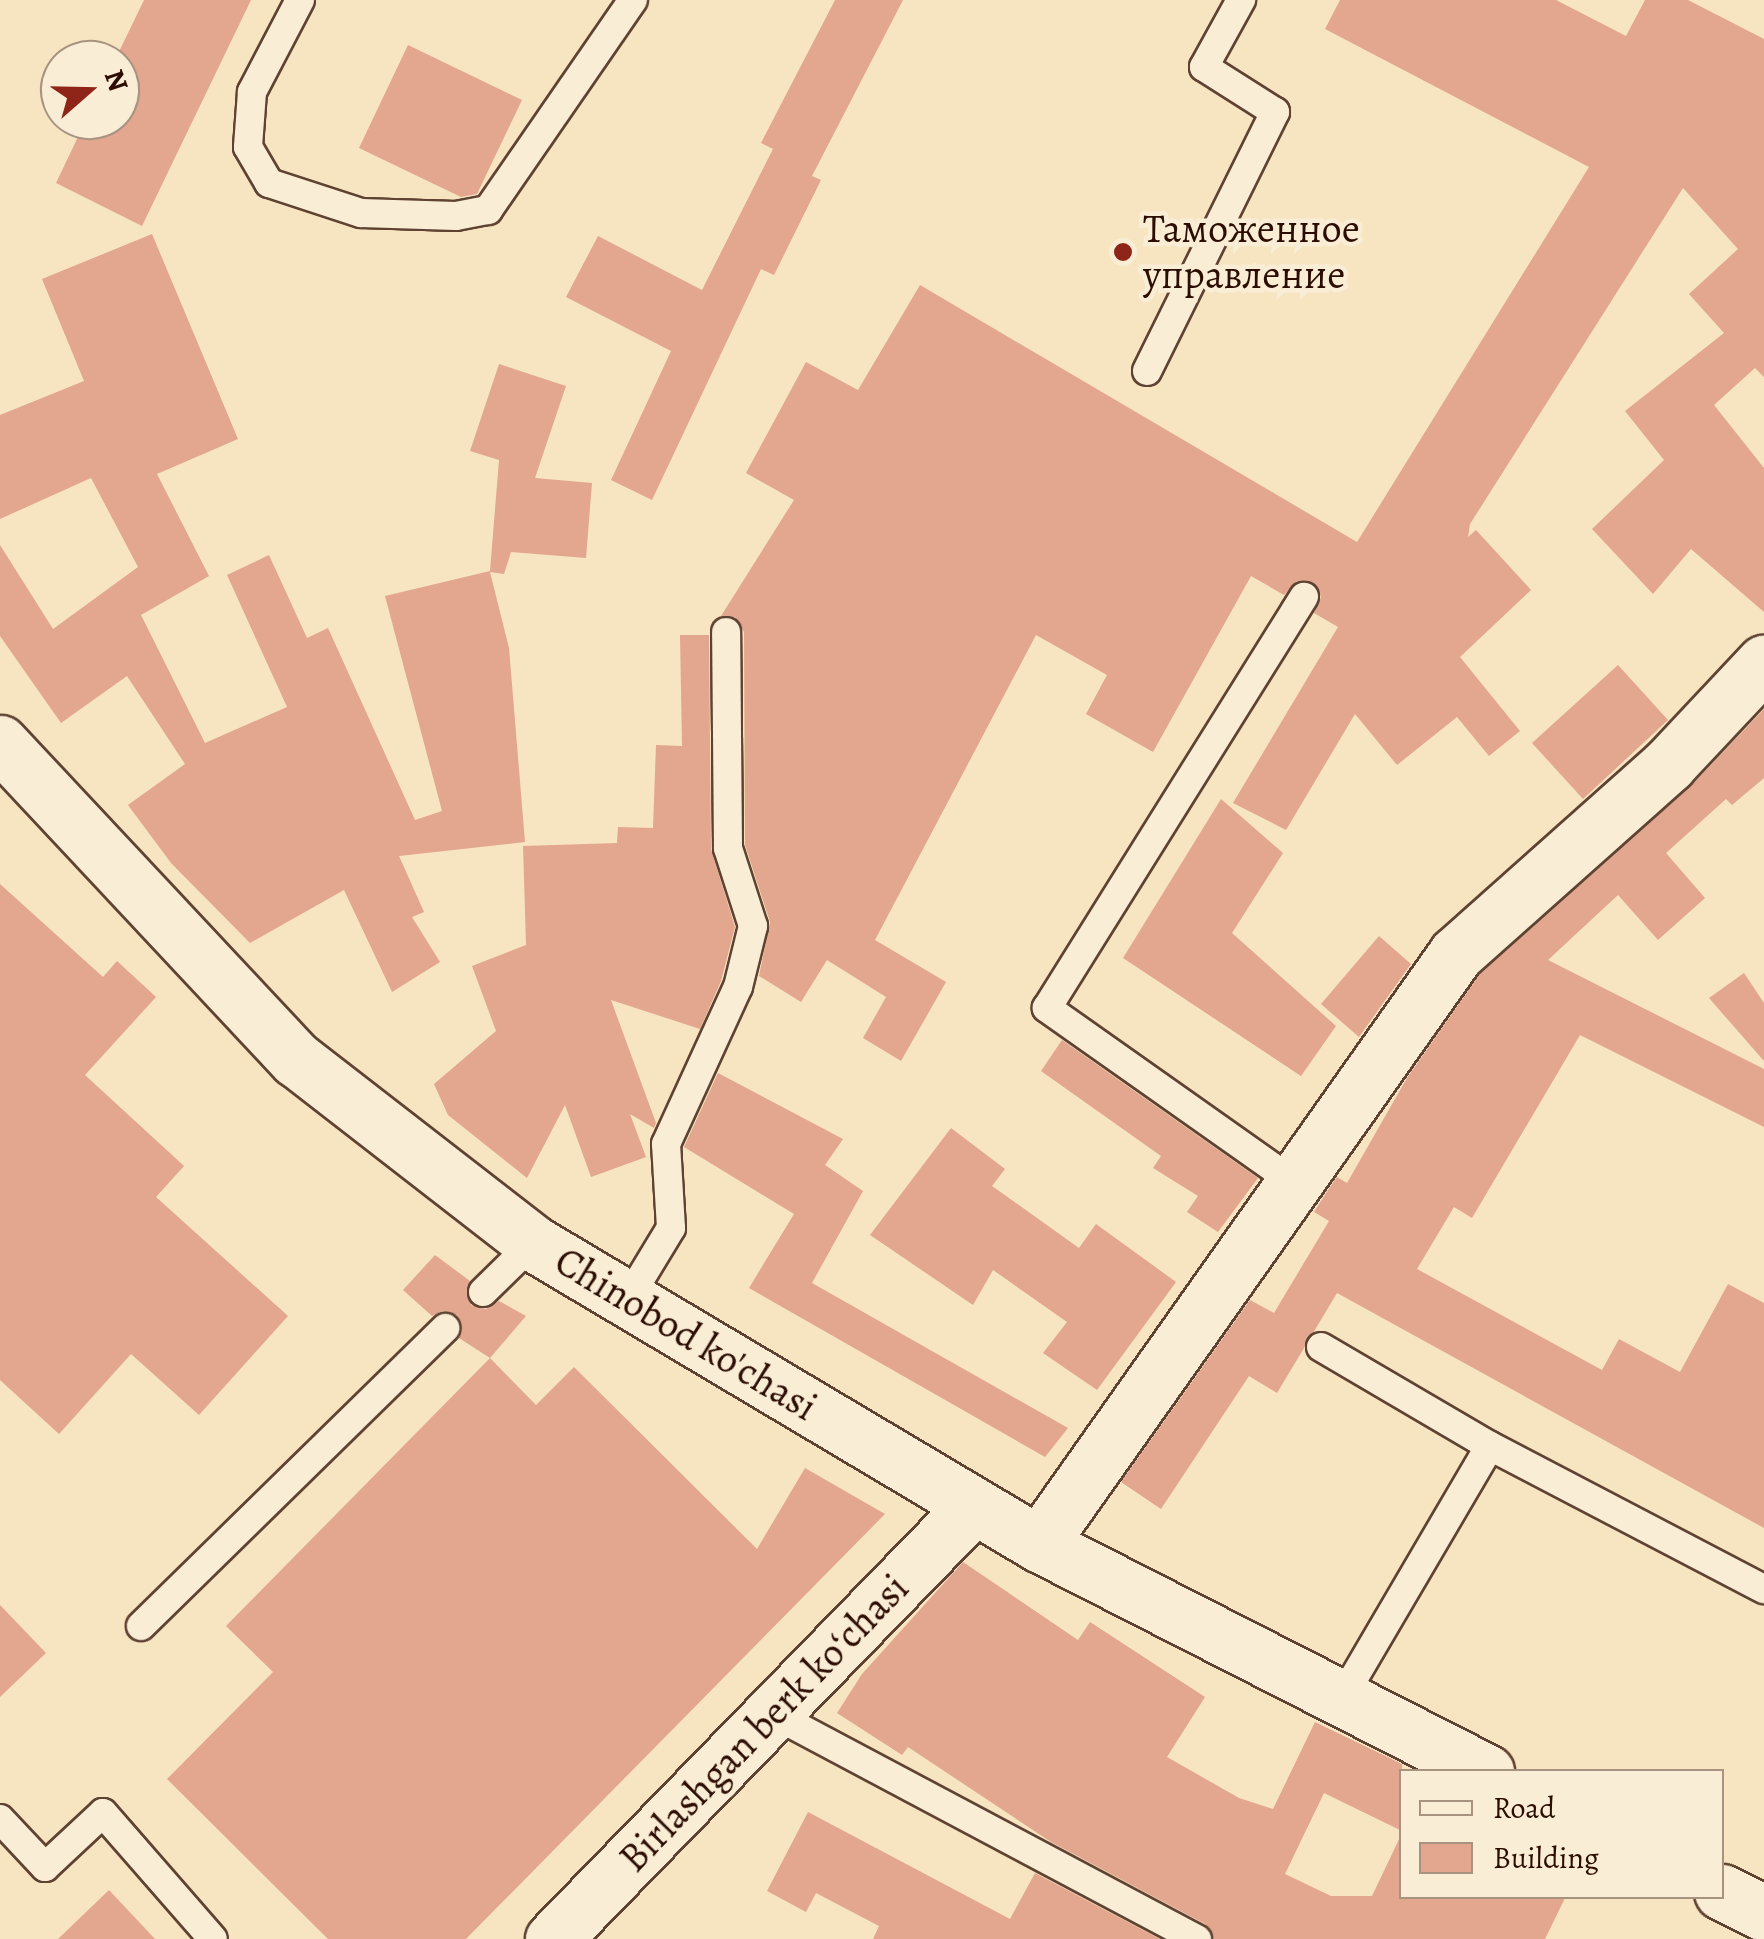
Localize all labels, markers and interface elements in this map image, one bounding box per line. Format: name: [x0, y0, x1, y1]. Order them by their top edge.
north arrow: [40, 40, 140, 140]
text: N: [95, 64, 138, 96]
place label: Таможенное управление: [1143, 205, 1360, 299]
marker: Таможенное управление: [1112, 241, 1134, 263]
street label: Chinobod ko'chasi: [546, 1237, 826, 1431]
street label: Birlashgan berk koʻchasi: [609, 1564, 919, 1882]
legend: [1399, 1769, 1724, 1899]
text: Road: [1493, 1788, 1555, 1828]
text: Building: [1493, 1838, 1599, 1878]

